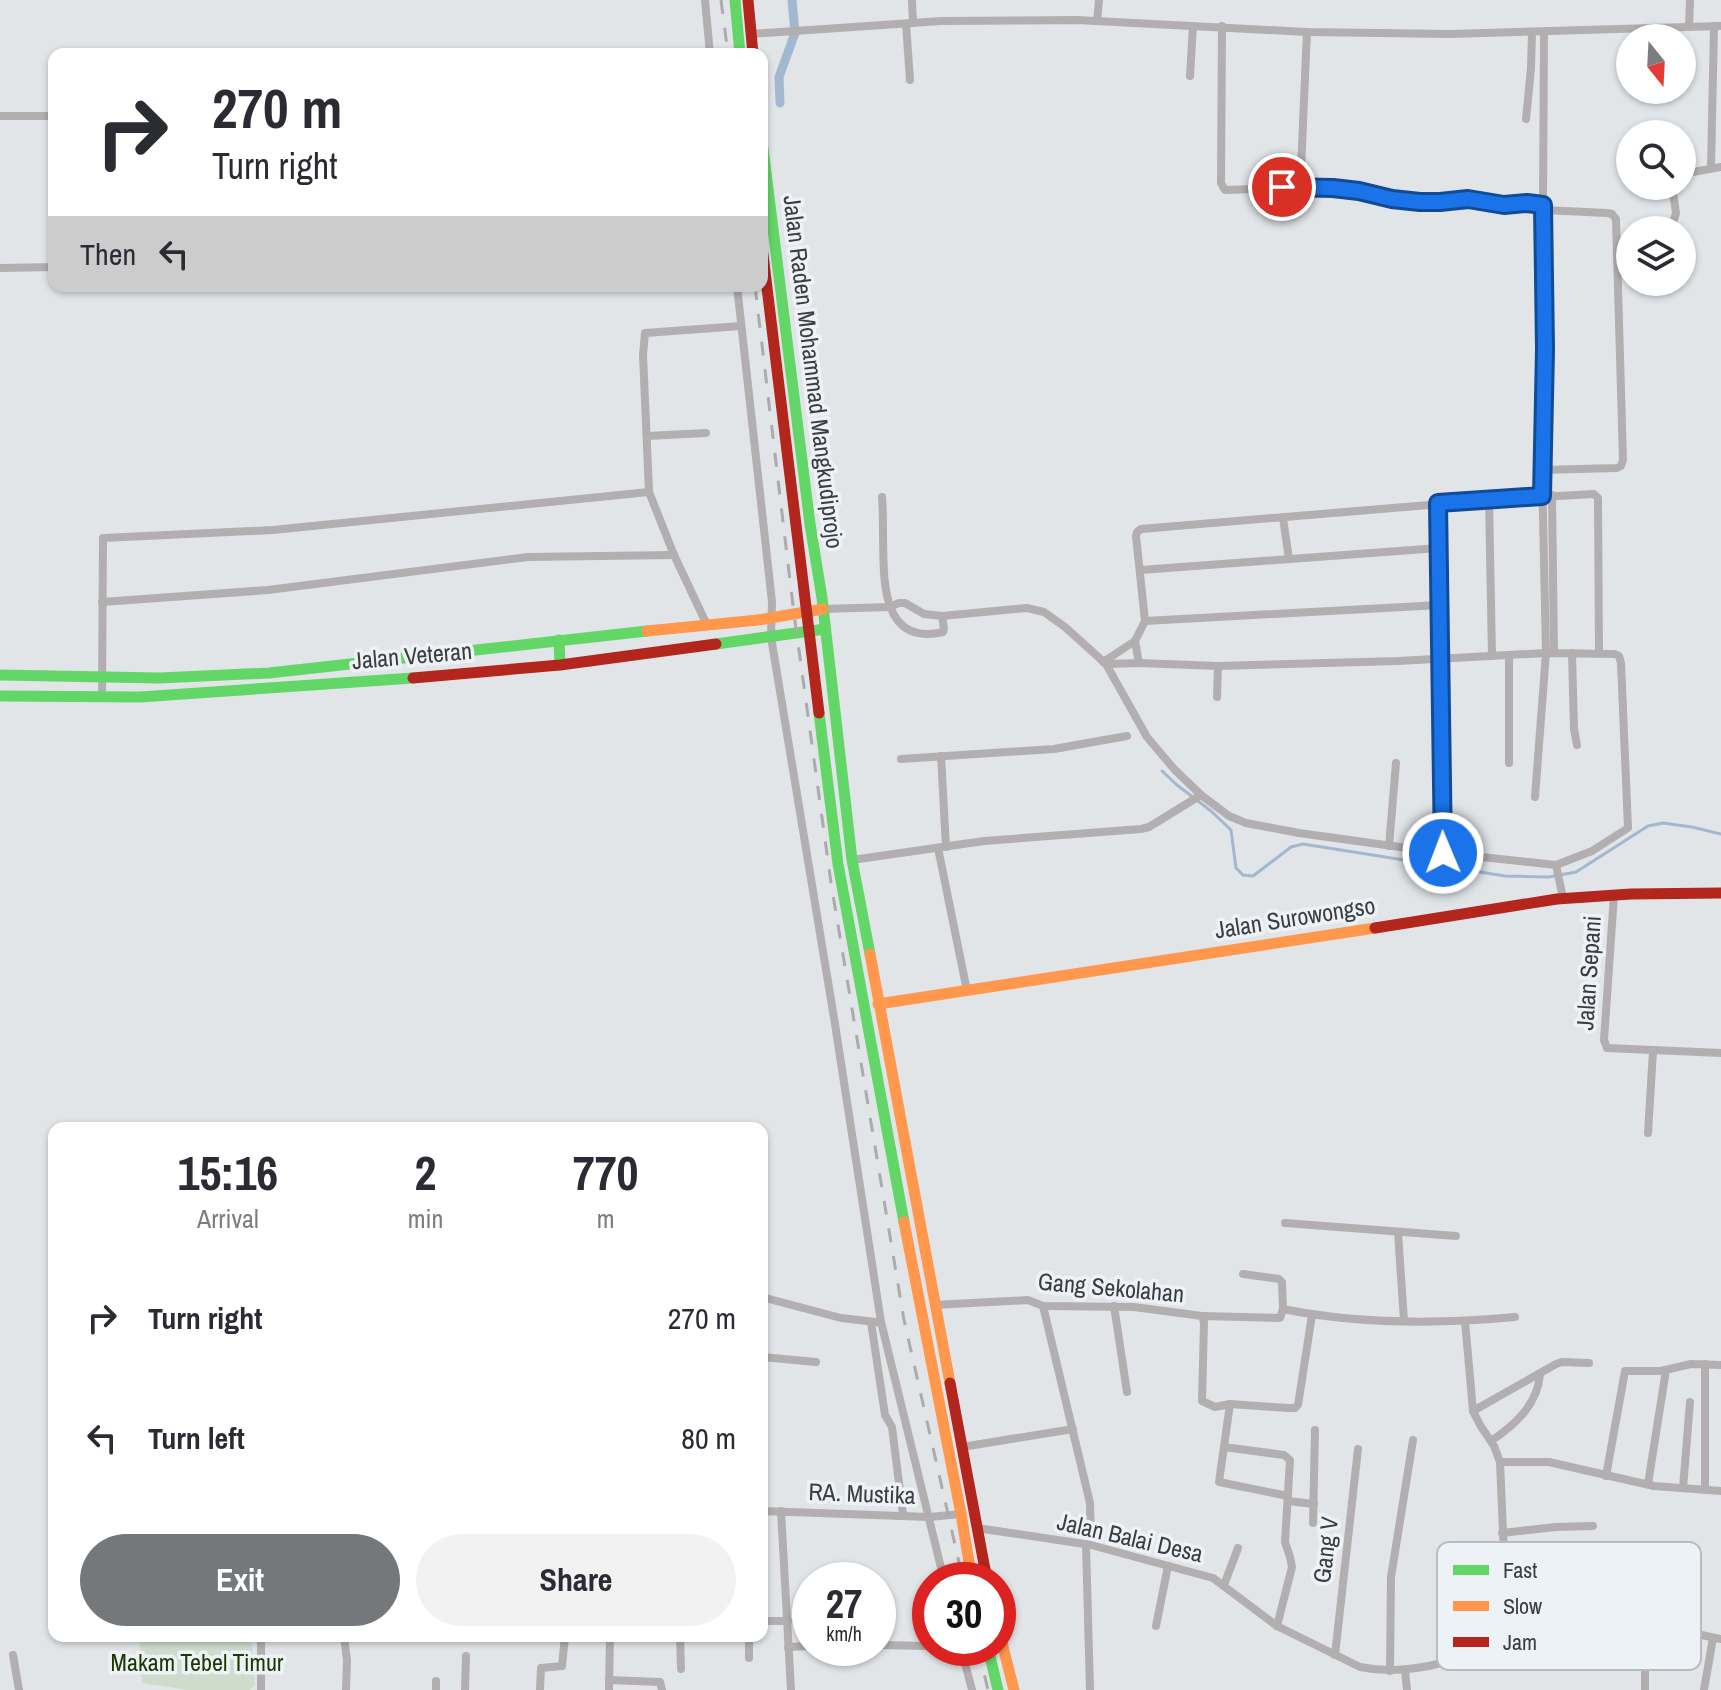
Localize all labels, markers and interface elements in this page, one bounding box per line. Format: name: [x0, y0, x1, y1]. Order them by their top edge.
north arrow: [1616, 24, 1696, 104]
map controls: [1616, 24, 1696, 296]
text: 270 m: [212, 70, 342, 145]
icon: right: [80, 80, 184, 184]
button: search: [1616, 120, 1696, 200]
text: Turn right: [212, 142, 337, 190]
pin: [1248, 153, 1316, 221]
icon: arrive: [1260, 165, 1304, 209]
street label: Jalan Raden Mohammad Mangkudiprojo: [776, 193, 852, 550]
button: layers: [1616, 216, 1696, 296]
icon: left: [152, 232, 196, 276]
text: Then: [80, 234, 136, 274]
street label: Jalan Veteran: [351, 634, 473, 676]
position arrow: [1401, 811, 1485, 895]
street label: Jalan Surowongso: [1212, 889, 1377, 945]
street label: Jalan Sepani: [1568, 915, 1608, 1031]
text: 15:16: [178, 1140, 278, 1205]
text: 2: [415, 1140, 436, 1205]
text: 770: [573, 1140, 638, 1205]
text: Arrival: [197, 1201, 259, 1236]
text: min: [408, 1201, 443, 1236]
text: m: [597, 1201, 615, 1236]
street label: Gang Sekolahan: [1037, 1265, 1186, 1309]
icon: right: [80, 1296, 124, 1340]
text: Turn right: [148, 1298, 262, 1338]
text: 270 m: [668, 1298, 736, 1338]
icon: left: [80, 1416, 124, 1460]
text: Turn left: [148, 1418, 245, 1458]
text: 80 m: [681, 1418, 736, 1458]
street label: RA. Mustika: [808, 1475, 916, 1511]
street label: Jalan Balai Desa: [1054, 1505, 1206, 1569]
street label: Gang V: [1305, 1515, 1345, 1585]
button: Exit: [80, 1534, 400, 1626]
button: Share: [416, 1534, 736, 1626]
legend: [1437, 1542, 1701, 1670]
text: Fast: [1503, 1555, 1537, 1585]
speed limit sign: 30: [912, 1562, 1016, 1666]
text: 27: [826, 1577, 862, 1630]
text: Slow: [1503, 1591, 1542, 1621]
text: km/h: [826, 1620, 862, 1647]
text: Jam: [1503, 1627, 1537, 1657]
park label: Makam Tebel Timur: [111, 1646, 284, 1678]

